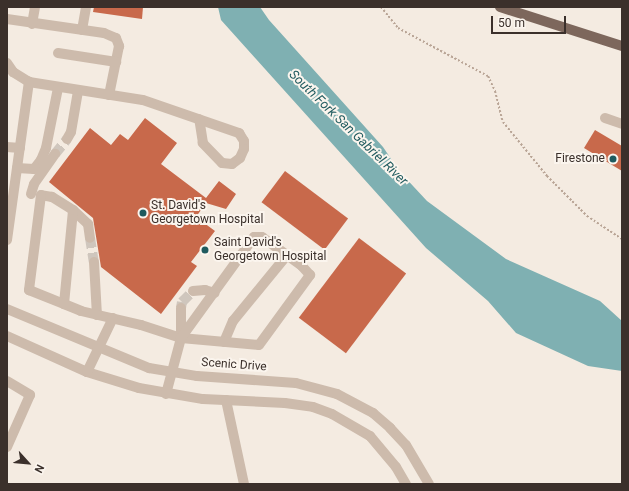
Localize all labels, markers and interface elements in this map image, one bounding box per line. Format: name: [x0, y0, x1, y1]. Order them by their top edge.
scale bar: [493, 8, 568, 34]
text: 50 m: [498, 16, 525, 30]
water label: South Fork San Gabriel River: [285, 67, 411, 189]
place label: Firestone: [555, 152, 605, 166]
marker: Firestone: [608, 154, 618, 164]
place label: St. David's Georgetown Hospital: [151, 199, 263, 227]
marker: St. David's Georgetown Hospital: [138, 208, 148, 218]
place label: Saint David's Georgetown Hospital: [214, 236, 326, 264]
marker: Saint David's Georgetown Hospital: [199, 244, 211, 256]
street label: Scenic Drive: [201, 356, 267, 374]
north arrow: [8, 443, 48, 483]
text: N: [32, 462, 47, 475]

